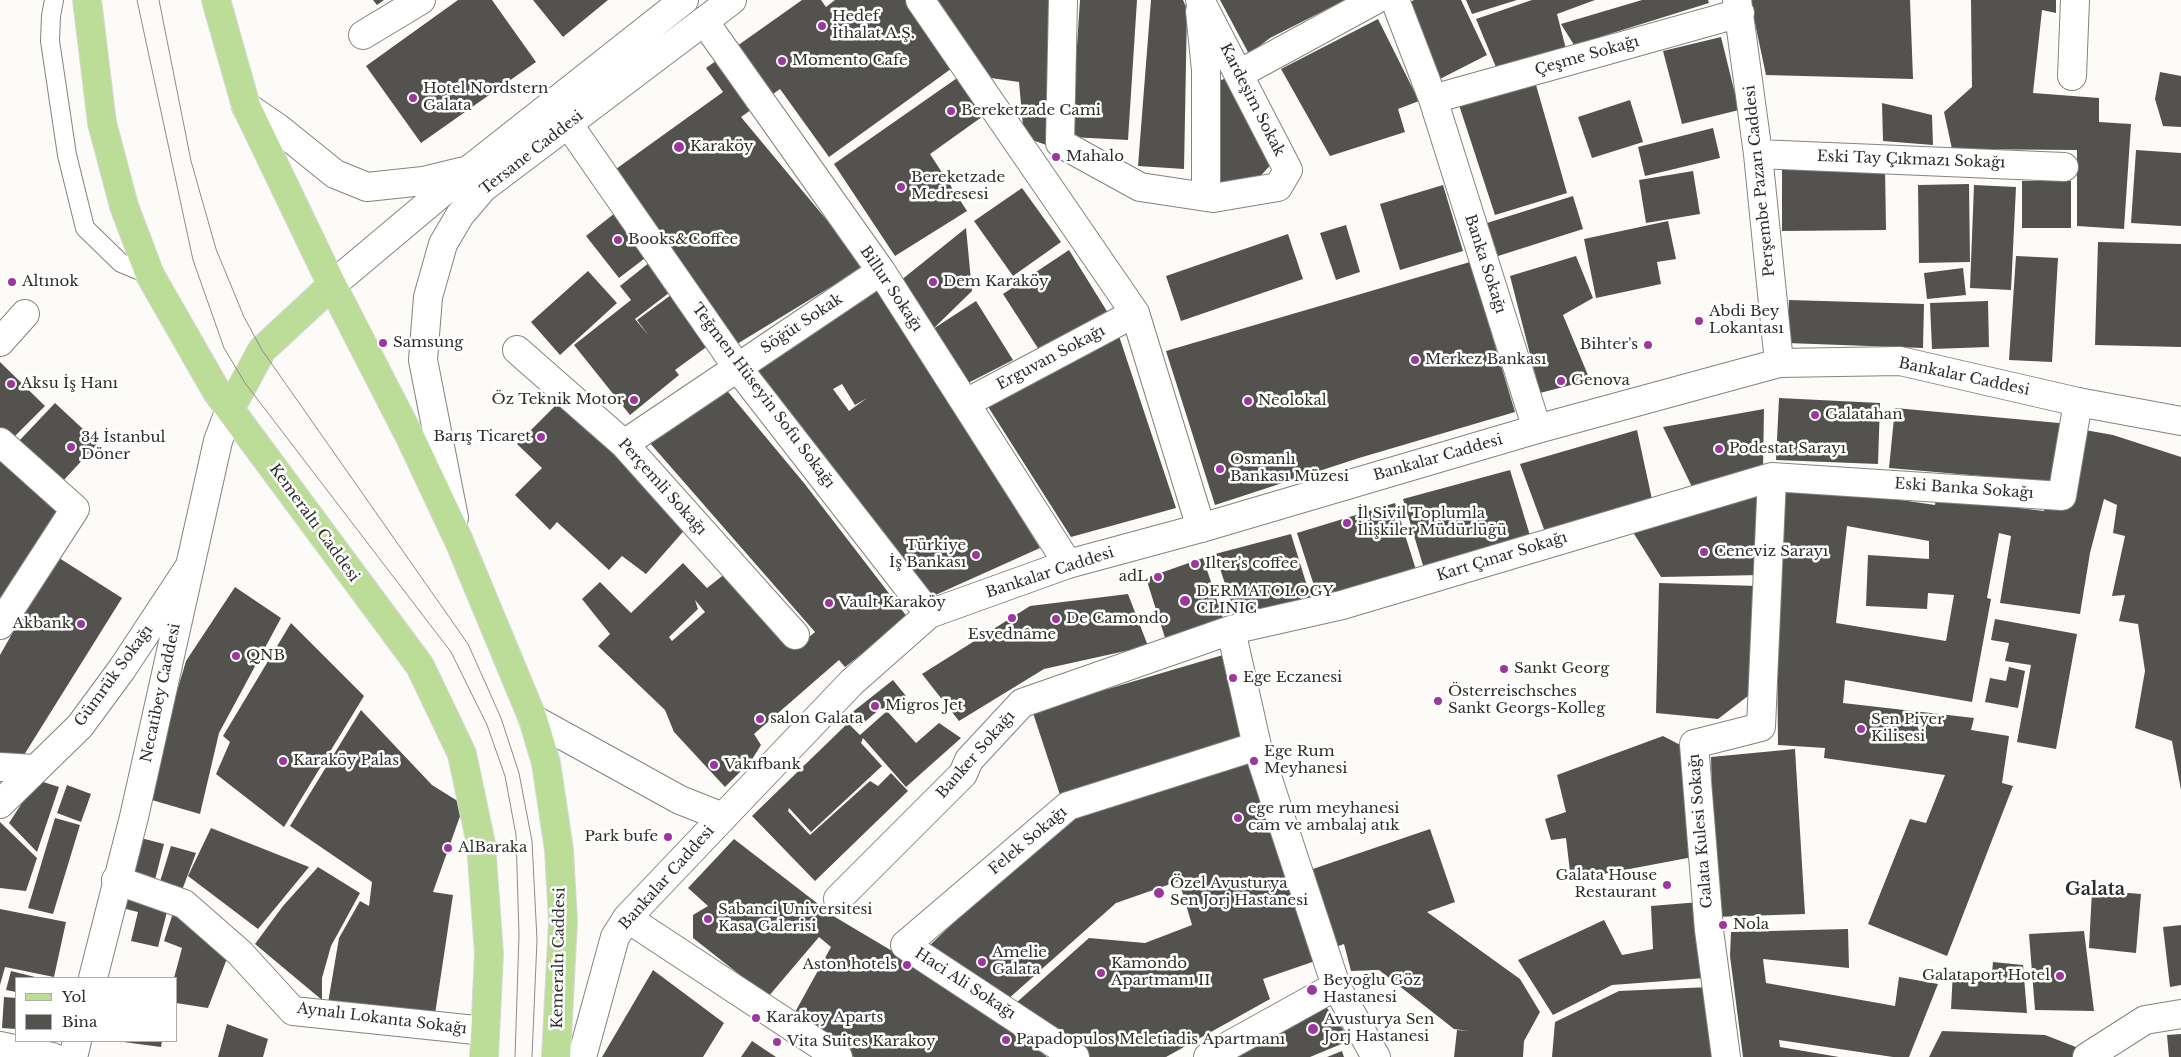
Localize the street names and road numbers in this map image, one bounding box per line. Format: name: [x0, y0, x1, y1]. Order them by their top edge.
street label: Çeşme Sokağı: [1533, 33, 1641, 79]
street label: Kardeşim Sokak: [1216, 41, 1288, 159]
street label: Perşembe Pazarı Caddesi: [1741, 84, 1779, 278]
street label: Tersane Caddesi: [477, 107, 587, 199]
street label: Eski Tay Çıkmazı Sokağı: [1817, 148, 2005, 172]
street label: Banka Sokağı: [1461, 212, 1509, 316]
street label: Billur Sokağı: [856, 243, 926, 335]
street label: Söğüt Sokak: [758, 290, 846, 358]
street label: Teğmen Hüseyin Sofu Sokağı: [688, 300, 838, 492]
street label: Erguvan Sokağı: [994, 322, 1108, 394]
street label: Bankalar Caddesi: [1897, 354, 2031, 400]
street label: Bankalar Caddesi: [1371, 431, 1505, 485]
street label: Perçemli Sokağı: [614, 435, 710, 539]
street label: Kemeraltı Caddesi: [265, 461, 363, 585]
street label: Eski Banka Sokağı: [1894, 475, 2034, 503]
street label: Kart Çınar Sokağı: [1435, 529, 1569, 585]
street label: Bankalar Caddesi: [984, 544, 1116, 602]
street label: Gümrük Sokağı: [71, 622, 157, 730]
street label: Necatibey Caddesi: [137, 622, 185, 764]
street label: Banker Sokağı: [933, 708, 1019, 802]
street label: Galata Kulesi Sokağı: [1685, 753, 1717, 909]
street label: Felek Sokağı: [985, 803, 1071, 879]
street label: Bankalar Caddesi: [616, 822, 718, 934]
street label: Kemeraltı Caddesi: [549, 887, 569, 1029]
street label: Haci Ali Sokağı: [911, 945, 1019, 1023]
street label: Aynalı Lokanta Sokağı: [296, 1000, 468, 1038]

